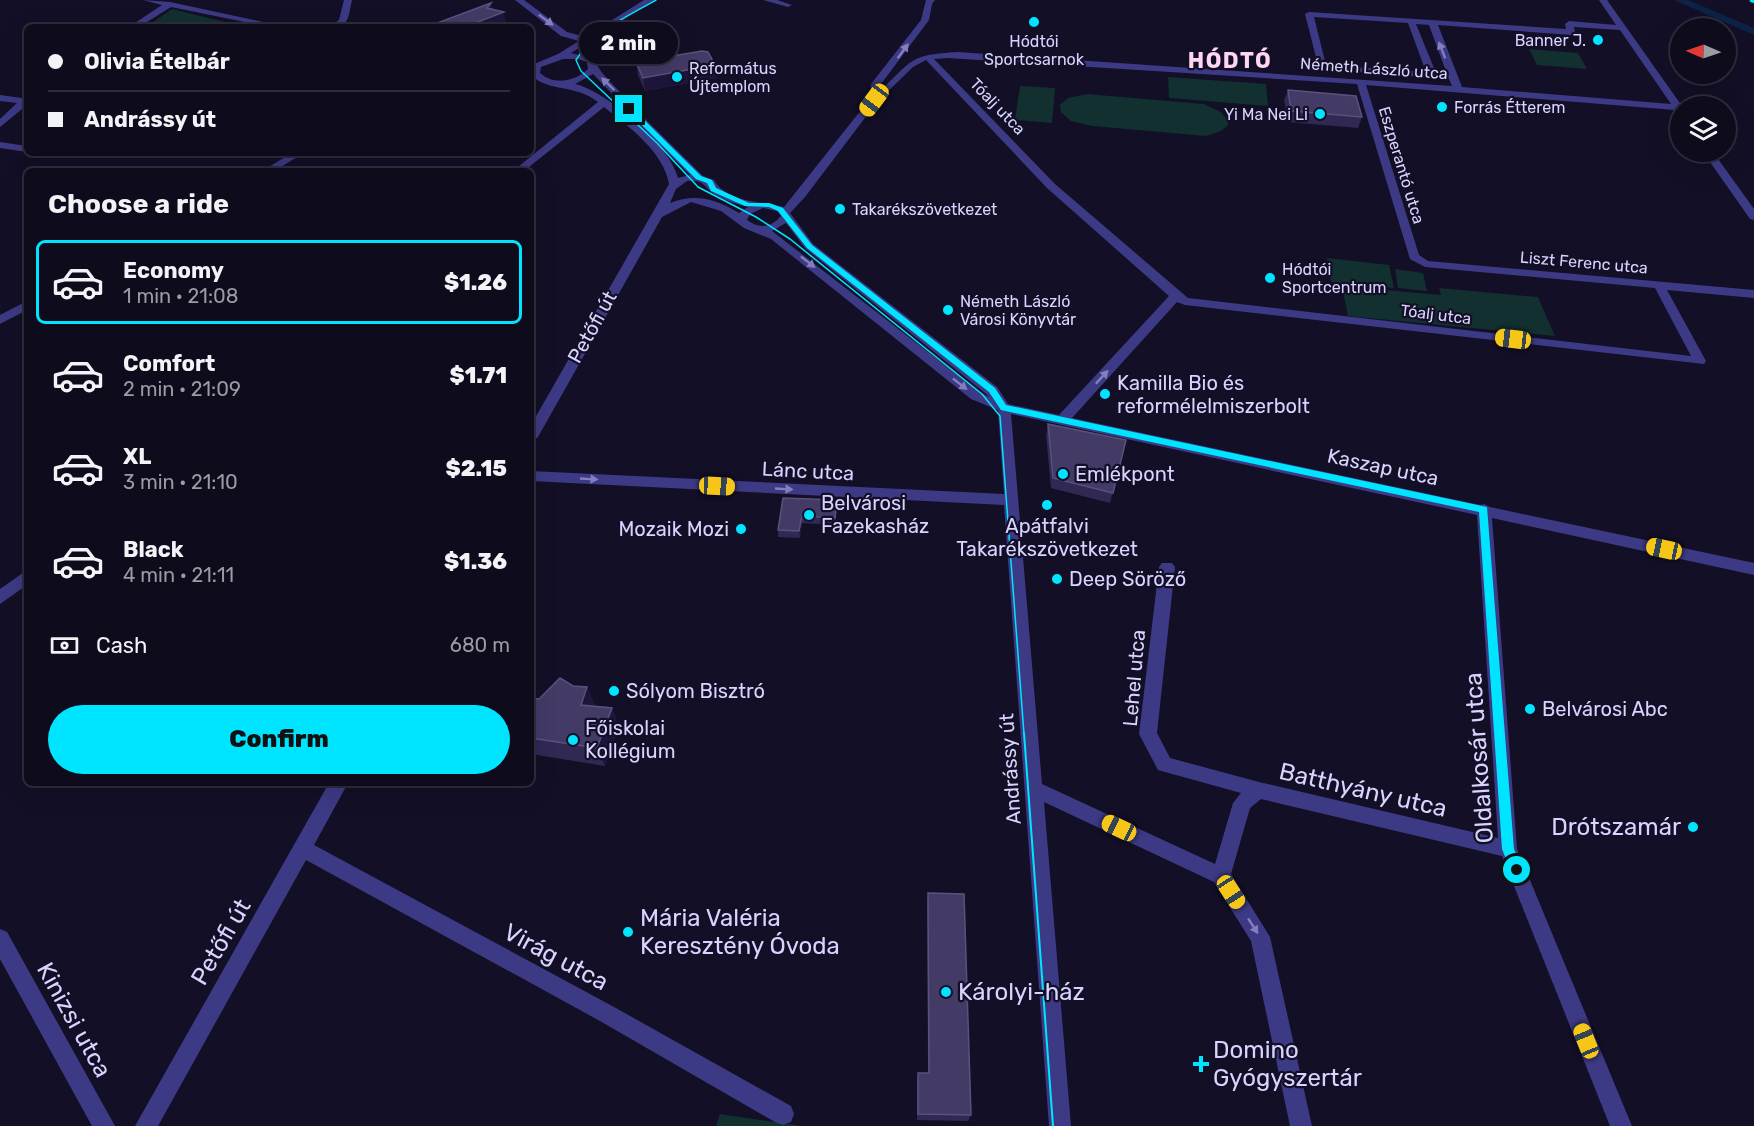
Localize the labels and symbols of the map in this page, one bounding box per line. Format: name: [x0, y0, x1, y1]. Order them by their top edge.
one-way arrow: [538, 14, 554, 26]
marker: Hódtói Sportcsarnok: [1027, 15, 1041, 29]
north arrow: [1670, 18, 1736, 84]
callout: 2 min: [580, 22, 678, 64]
place label: Banner J.: [1515, 31, 1586, 50]
place label: Hódtói Sportcsarnok: [984, 32, 1085, 69]
marker: Banner J.: [1591, 33, 1605, 47]
one-way arrow: [1437, 40, 1447, 58]
one-way arrow: [897, 43, 909, 59]
district label: HÓDTÓ: [1188, 47, 1272, 74]
street label: Németh László utca: [1300, 54, 1448, 83]
place label: Református Újtemplom: [689, 59, 777, 96]
marker: Református Újtemplom: [670, 70, 684, 84]
street label: Tóalj utca: [966, 74, 1029, 139]
one-way arrow: [600, 77, 615, 91]
car: [856, 80, 892, 120]
route end: [615, 95, 642, 122]
place label: Forrás Étterem: [1454, 98, 1565, 117]
marker: Forrás Étterem: [1435, 100, 1449, 114]
street label: Eszperantó utca: [1375, 104, 1428, 226]
place label: Yi Ma Nei Li: [1224, 105, 1308, 124]
marker: Yi Ma Nei Li: [1313, 107, 1327, 121]
place label: Takarékszövetkezet: [852, 200, 997, 219]
marker: Takarékszövetkezet: [833, 202, 847, 216]
street label: Liszt Ferenc utca: [1519, 247, 1649, 278]
one-way arrow: [800, 256, 815, 268]
place label: Hódtói Sportcentrum: [1282, 260, 1387, 297]
marker: Hódtói Sportcentrum: [1263, 271, 1277, 285]
street label: Petőfi út: [562, 287, 622, 367]
place label: Németh László Városi Könyvtár: [960, 292, 1076, 329]
street label: Tóalj utca: [1399, 301, 1472, 328]
marker: Németh László Városi Könyvtár: [941, 303, 955, 317]
car: [1494, 328, 1532, 350]
one-way arrow: [1095, 370, 1109, 385]
place label: Kamilla Bio és reformélelmiszerbolt: [1117, 371, 1310, 418]
one-way arrow: [953, 377, 968, 389]
marker: Kamilla Bio és reformélelmiszerbolt: [1098, 387, 1112, 401]
street label: Kaszap utca: [1325, 444, 1441, 490]
street label: Lánc utca: [761, 457, 855, 485]
place label: Emlékpont: [1075, 462, 1175, 486]
marker: Emlékpont: [1056, 467, 1070, 481]
one-way arrow: [580, 475, 599, 484]
car: [699, 476, 735, 496]
one-way arrow: [775, 484, 794, 493]
place label: Belvárosi Fazekasház: [821, 491, 929, 538]
marker: Apátfalvi Takarékszövetkezet: [1040, 498, 1054, 512]
marker: Belvárosi Fazekasház: [802, 508, 816, 522]
place label: Apátfalvi Takarékszövetkezet: [956, 514, 1138, 561]
place label: Mozaik Mozi: [618, 517, 729, 541]
marker: Mozaik Mozi: [734, 522, 748, 536]
car: [1645, 536, 1683, 562]
place label: Deep Söröző: [1069, 567, 1186, 591]
marker: Deep Söröző: [1050, 572, 1064, 586]
street label: Lehel utca: [1118, 628, 1150, 728]
street label: Oldalkosár utca: [1459, 672, 1499, 844]
place label: Sólyom Bisztró: [626, 679, 765, 703]
marker: Sólyom Bisztró: [607, 684, 621, 698]
place label: Belvárosi Abc: [1542, 697, 1668, 721]
marker: Belvárosi Abc: [1523, 702, 1537, 716]
street label: Andrássy út: [994, 713, 1026, 825]
place label: Főiskolai Kollégium: [585, 716, 675, 763]
marker: Főiskolai Kollégium: [566, 733, 580, 747]
street label: Batthyány utca: [1276, 757, 1450, 823]
car: [1099, 812, 1139, 844]
place label: Drótszamár: [1551, 813, 1681, 841]
marker: Drótszamár: [1686, 820, 1700, 834]
route start: [1503, 856, 1530, 883]
car: [1214, 872, 1248, 912]
street label: Petőfi út: [185, 894, 257, 990]
place label: Mária Valéria Keresztény Óvoda: [640, 904, 840, 960]
street label: Virág utca: [499, 918, 613, 996]
one-way arrow: [1247, 918, 1258, 934]
marker: Mária Valéria Keresztény Óvoda: [621, 925, 635, 939]
street label: Kinizsi utca: [31, 958, 117, 1082]
place label: Károlyi-ház: [958, 978, 1085, 1006]
marker: Károlyi-ház: [939, 985, 953, 999]
car: [1571, 1021, 1601, 1061]
place label: Domino Gyógyszertár: [1213, 1036, 1362, 1092]
marker: Domino Gyógyszertár: [1194, 1057, 1208, 1071]

